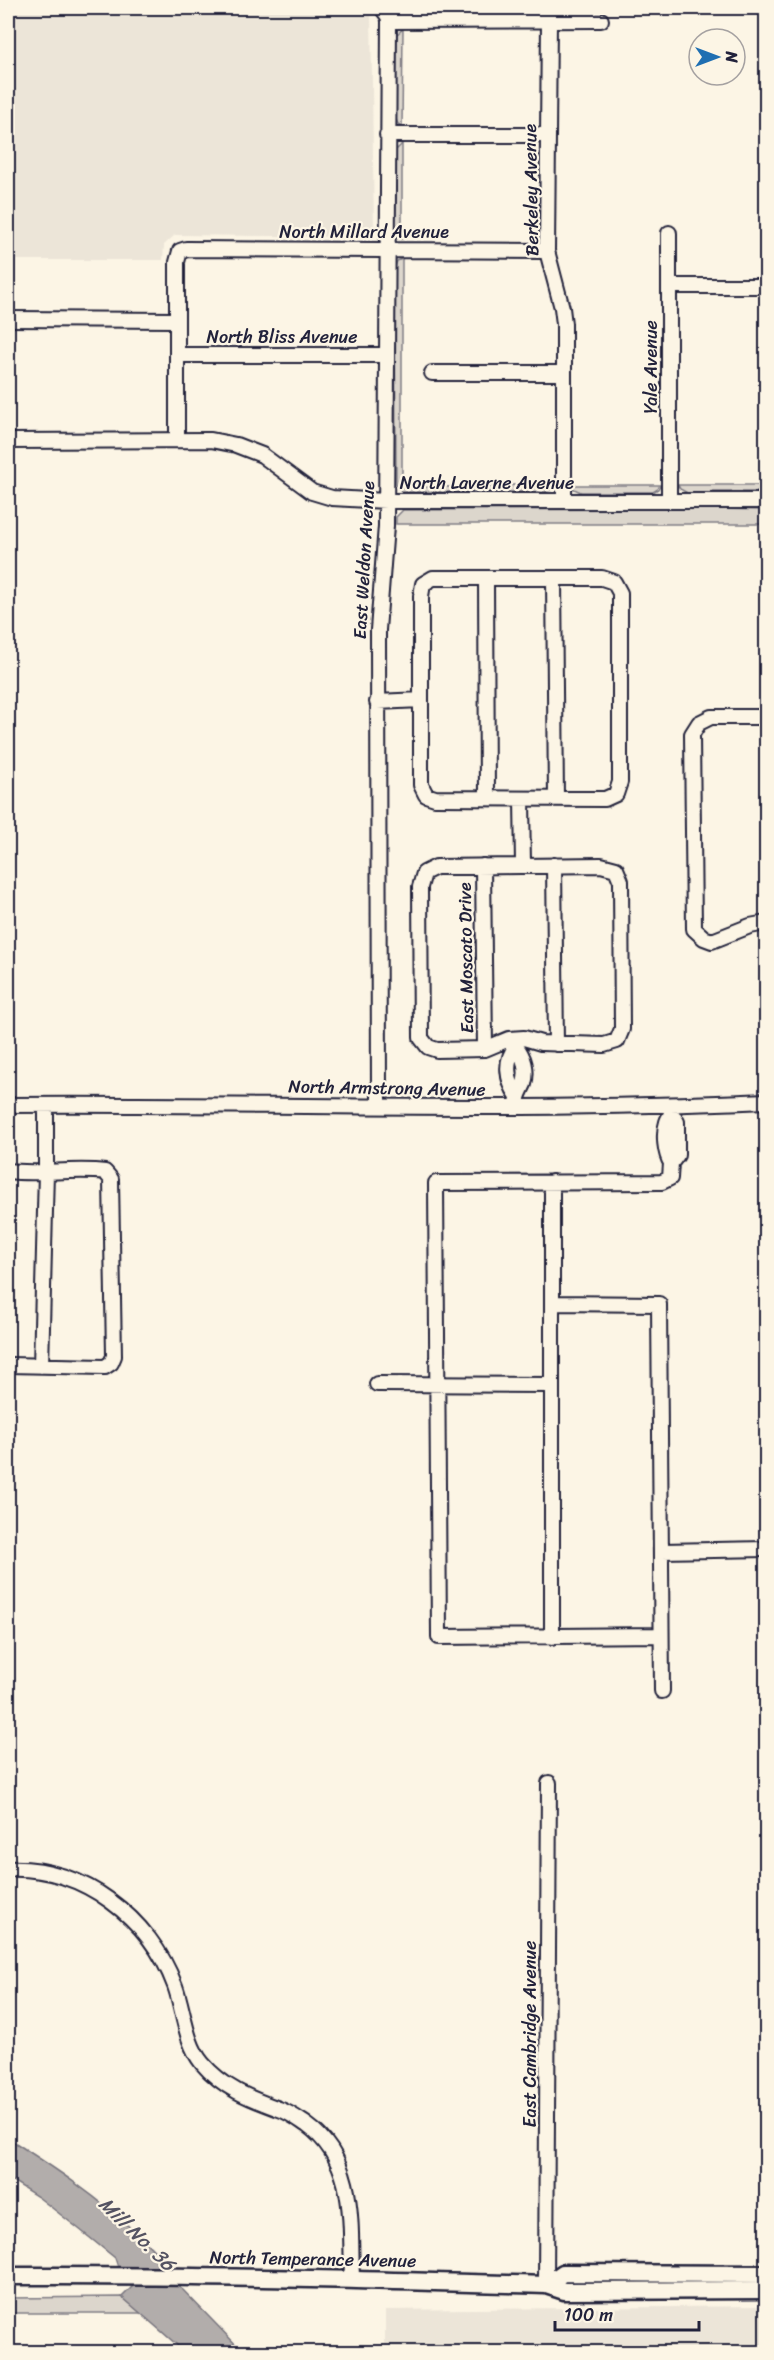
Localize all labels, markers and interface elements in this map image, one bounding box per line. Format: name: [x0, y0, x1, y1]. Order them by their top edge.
north arrow: [687, 27, 747, 87]
text: N: [717, 50, 746, 63]
street label: Berkeley Avenue: [514, 123, 548, 256]
street label: North Millard Avenue: [279, 216, 449, 248]
street label: Yale Avenue: [635, 320, 667, 414]
street label: North Bliss Avenue: [207, 321, 357, 353]
street label: North Laverne Avenue: [400, 467, 574, 499]
street label: East Weldon Avenue: [344, 480, 384, 640]
street label: East Moscato Drive: [449, 882, 483, 1034]
street label: North Armstrong Avenue: [288, 1070, 486, 1106]
street label: East Cambridge Avenue: [514, 1941, 546, 2127]
water label: Mill No. 36: [90, 2188, 185, 2281]
street label: North Temperance Avenue: [209, 2241, 417, 2277]
scale bar: [555, 2294, 699, 2332]
text: 100 m: [564, 2299, 613, 2331]

